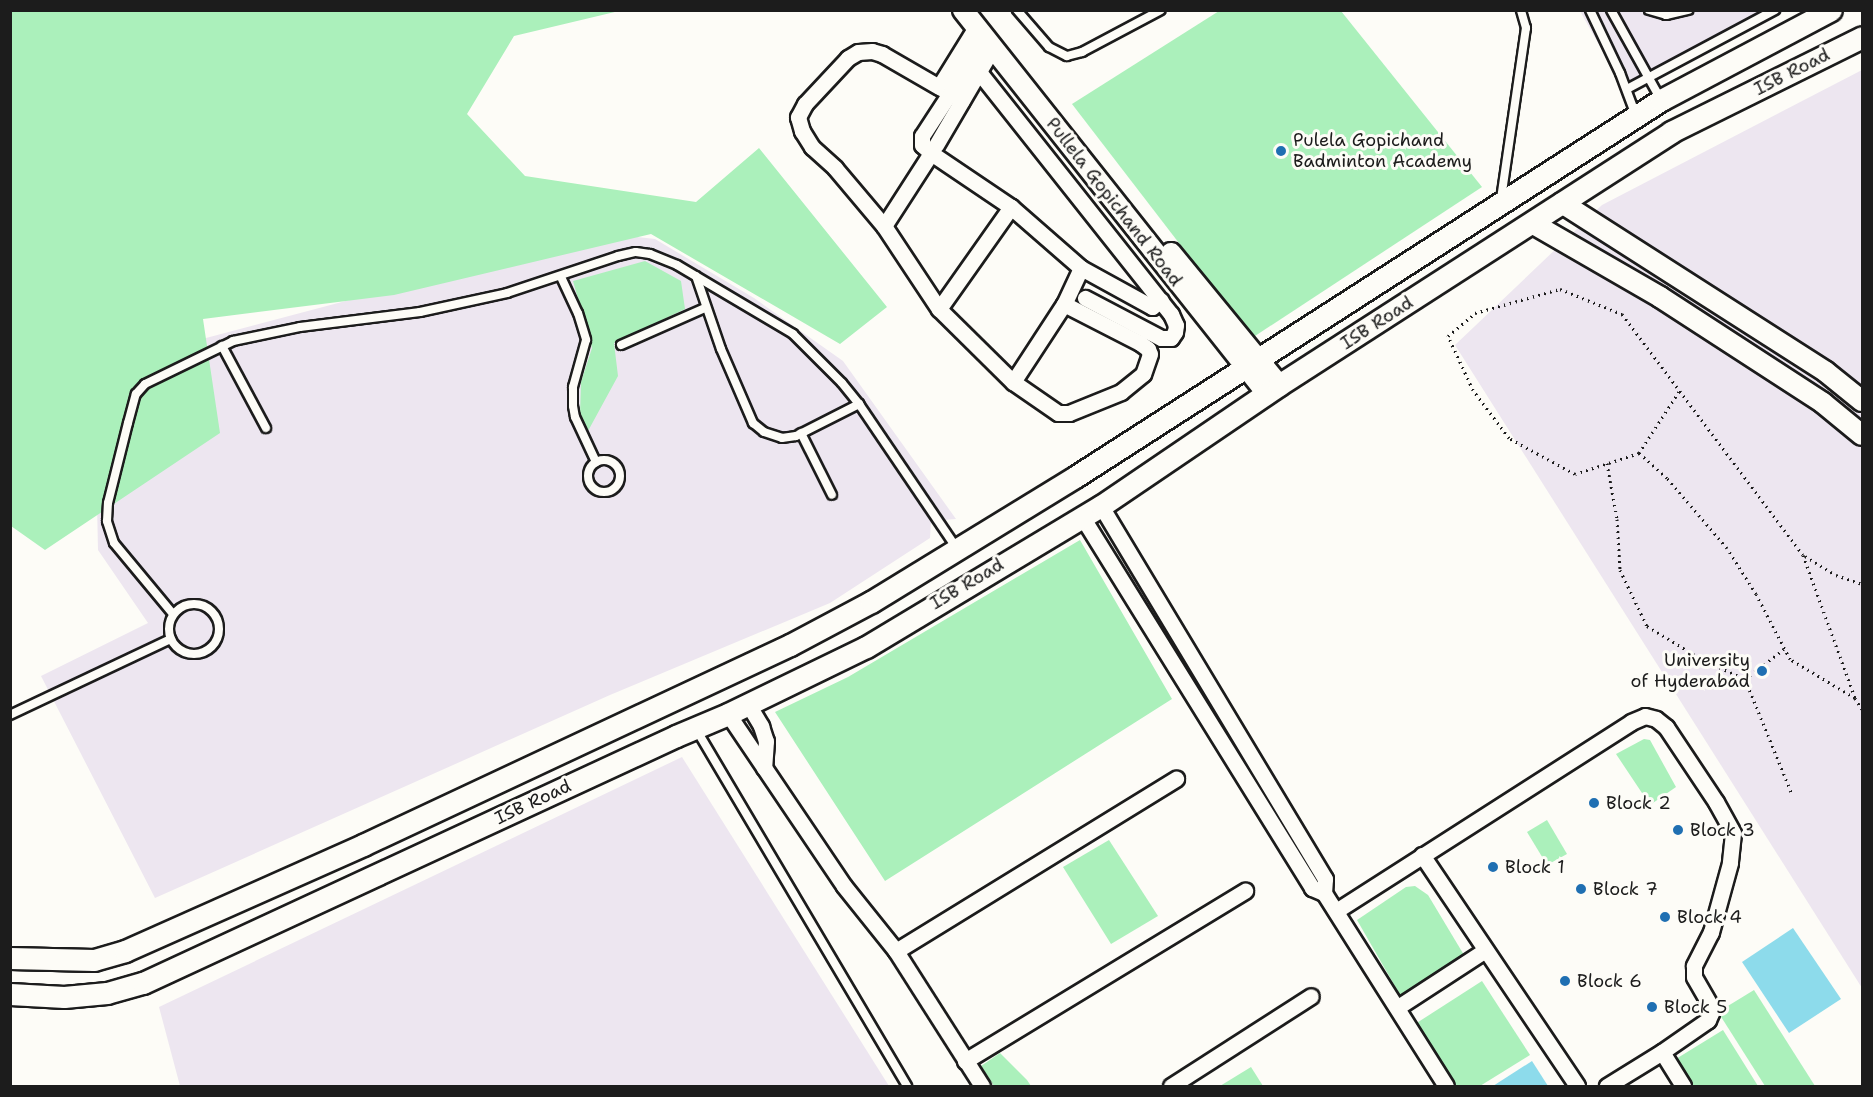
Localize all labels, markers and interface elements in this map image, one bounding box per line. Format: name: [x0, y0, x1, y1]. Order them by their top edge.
street label: ISB Road: [1751, 44, 1833, 100]
street label: Pullela Gopichand Road: [1041, 113, 1187, 291]
place label: Pulela Gopichand Badminton Academy: [1293, 130, 1472, 172]
marker: Pulela Gopichand Badminton Academy: [1274, 144, 1288, 158]
street label: ISB Road: [1337, 292, 1417, 354]
street label: ISB Road: [926, 554, 1008, 614]
place label: University of Hyderabad: [1631, 650, 1750, 692]
marker: University of Hyderabad: [1755, 664, 1769, 678]
street label: ISB Road: [491, 775, 575, 829]
place label: Block 2: [1606, 792, 1671, 814]
marker: Block 2: [1587, 796, 1601, 810]
place label: Block 3: [1690, 819, 1755, 841]
marker: Block 3: [1671, 823, 1685, 837]
place label: Block 1: [1505, 856, 1565, 878]
marker: Block 1: [1486, 860, 1500, 874]
place label: Block 7: [1593, 878, 1658, 900]
marker: Block 7: [1574, 882, 1588, 896]
place label: Block 4: [1677, 906, 1742, 928]
marker: Block 4: [1658, 910, 1672, 924]
place label: Block 6: [1577, 970, 1642, 992]
marker: Block 6: [1558, 974, 1572, 988]
place label: Block 5: [1664, 996, 1727, 1018]
marker: Block 5: [1645, 1000, 1659, 1014]

